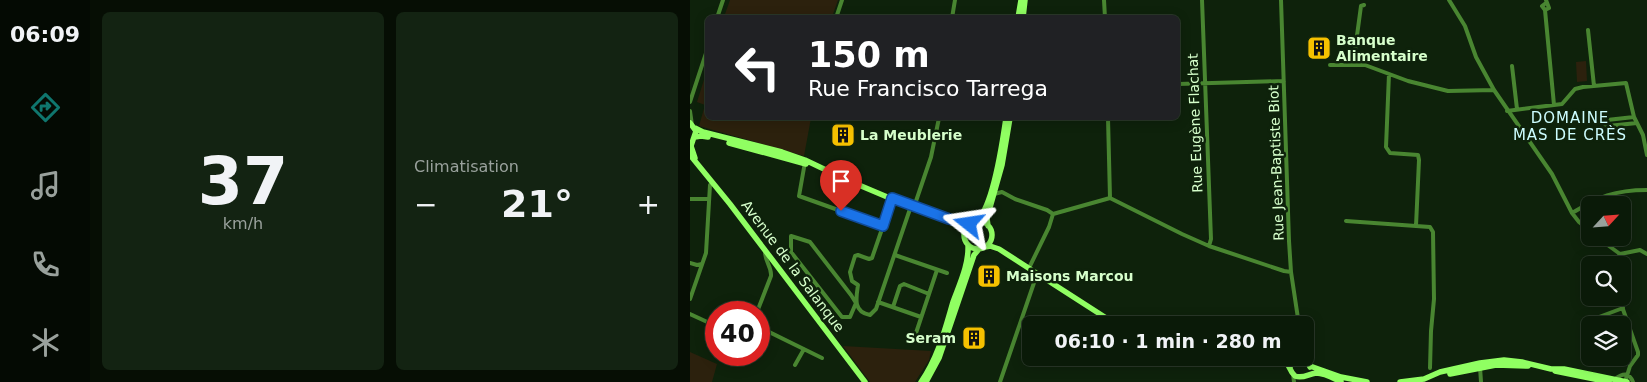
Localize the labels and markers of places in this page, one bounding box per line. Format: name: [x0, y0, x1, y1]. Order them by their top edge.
place label: Banque Alimentaire: [1336, 32, 1428, 64]
building icon: Banque Alimentaire: [1306, 35, 1332, 61]
building icon: La Meublerie: [830, 122, 856, 148]
place label: La Meublerie: [860, 127, 962, 143]
pin: [820, 160, 862, 211]
building icon: Maisons Marcou: [976, 263, 1002, 289]
place label: Maisons Marcou: [1006, 268, 1133, 284]
building icon: Seram: [961, 325, 987, 351]
place label: Seram: [905, 330, 956, 346]

